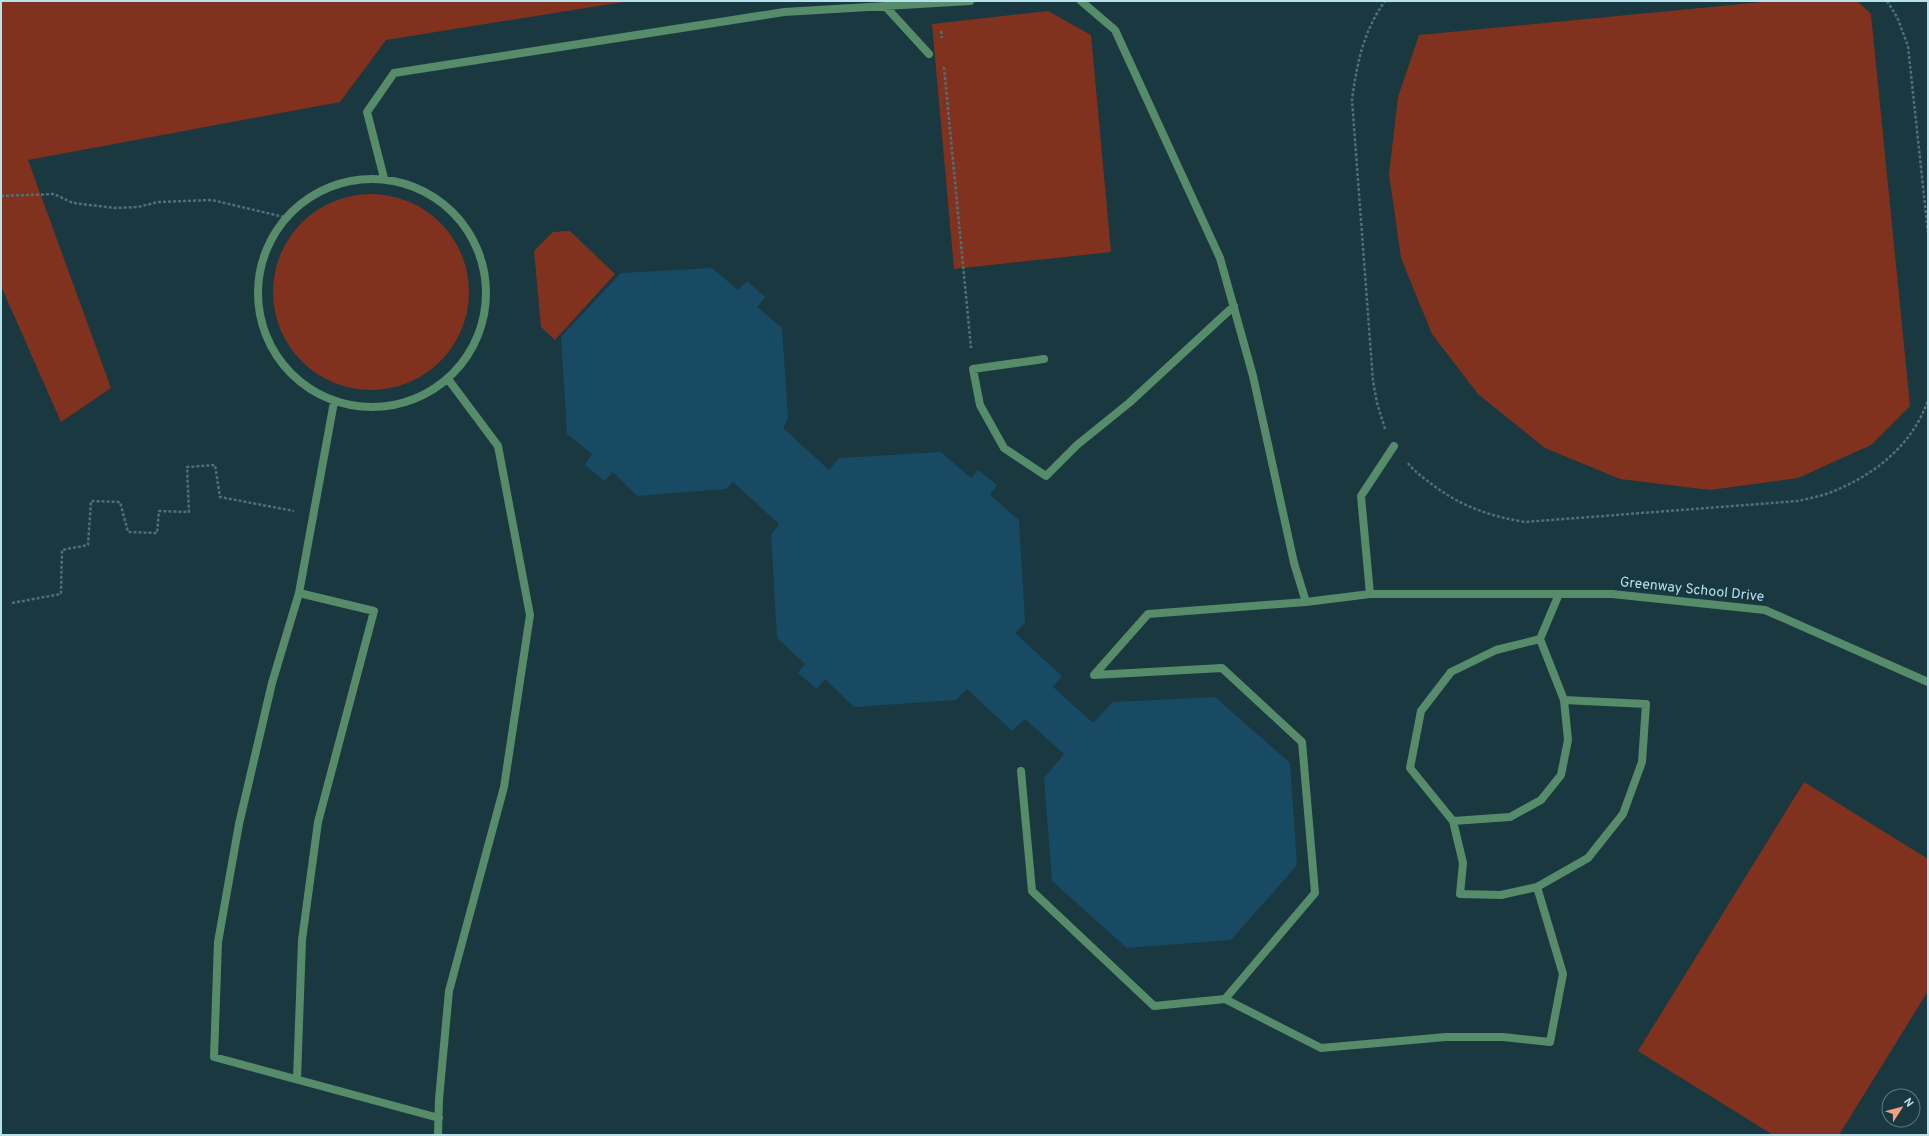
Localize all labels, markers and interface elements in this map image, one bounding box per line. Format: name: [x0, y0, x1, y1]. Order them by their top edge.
street label: Greenway School Drive: [1619, 574, 1765, 606]
north arrow: [1881, 1088, 1921, 1128]
text: N: [1900, 1095, 1916, 1110]

